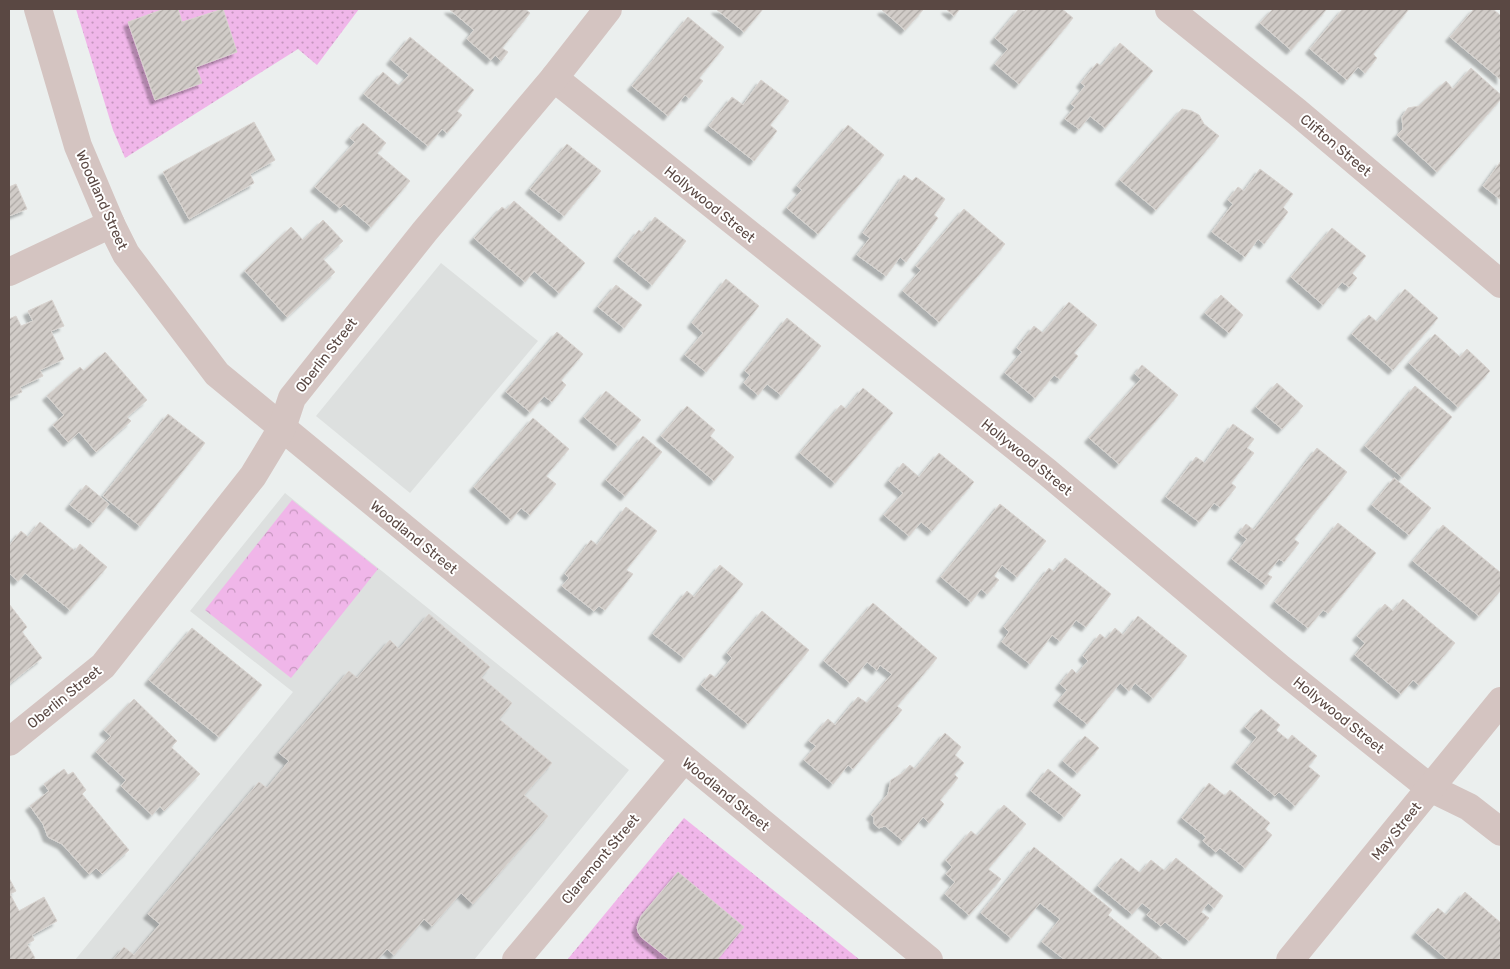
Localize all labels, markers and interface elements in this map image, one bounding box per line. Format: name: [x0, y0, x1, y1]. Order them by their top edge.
street label: Clifton Street: [1297, 111, 1375, 180]
street label: Woodland Street: [72, 148, 131, 253]
street label: Hollywood Street: [661, 163, 759, 247]
street label: Oberlin Street: [292, 314, 361, 396]
street label: Hollywood Street: [978, 416, 1076, 500]
street label: Woodland Street: [367, 497, 461, 578]
street label: Oberlin Street: [24, 662, 105, 732]
street label: Hollywood Street: [1290, 674, 1388, 758]
street label: Woodland Street: [679, 754, 773, 835]
street label: May Street: [1368, 798, 1425, 864]
street label: Claremont Street: [558, 811, 643, 908]

